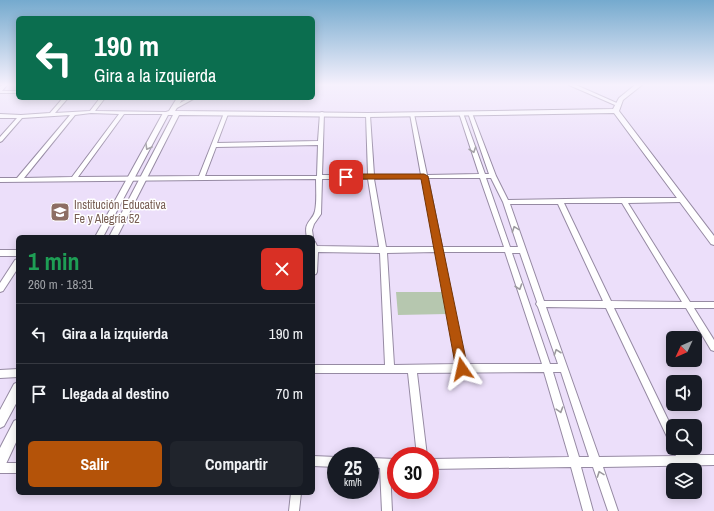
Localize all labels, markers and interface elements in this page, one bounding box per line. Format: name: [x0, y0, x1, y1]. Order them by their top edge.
text: 190 m: [94, 27, 159, 65]
icon: left: [28, 32, 80, 84]
text: Gira a la izquierda: [94, 63, 216, 88]
one-way arrow: [145, 143, 152, 150]
one-way arrow: [468, 146, 477, 153]
pin: [329, 160, 363, 194]
icon: arrive: [335, 166, 357, 188]
place label: Institución Educativa Fe y Alegría 52: [74, 197, 166, 227]
school or university icon: Institución Educativa Fe y Alegría 52: [49, 201, 71, 223]
one-way arrow: [511, 225, 520, 232]
text: 1 min: [28, 245, 79, 277]
button: close: [261, 248, 303, 290]
text: 260 m · 18:31: [28, 276, 93, 293]
one-way arrow: [514, 283, 523, 290]
icon: left: [28, 323, 50, 345]
text: Gira a la izquierda: [62, 323, 168, 344]
text: 190 m: [269, 323, 303, 344]
north arrow: [666, 331, 702, 367]
map controls: [666, 331, 702, 499]
position arrow: [441, 348, 483, 390]
one-way arrow: [553, 348, 562, 355]
button: sound: [666, 375, 702, 411]
icon: arrive: [28, 383, 50, 405]
text: Llegada al destino: [62, 383, 169, 404]
text: 70 m: [276, 383, 303, 404]
one-way arrow: [555, 406, 564, 413]
button: search: [666, 419, 702, 455]
button: Salir: [28, 441, 162, 487]
button: Compartir: [170, 441, 303, 487]
speed limit sign: 30: [387, 447, 439, 499]
text: 25: [344, 454, 362, 481]
button: layers: [666, 463, 702, 499]
one-way arrow: [596, 471, 604, 478]
text: km/h: [344, 476, 362, 489]

